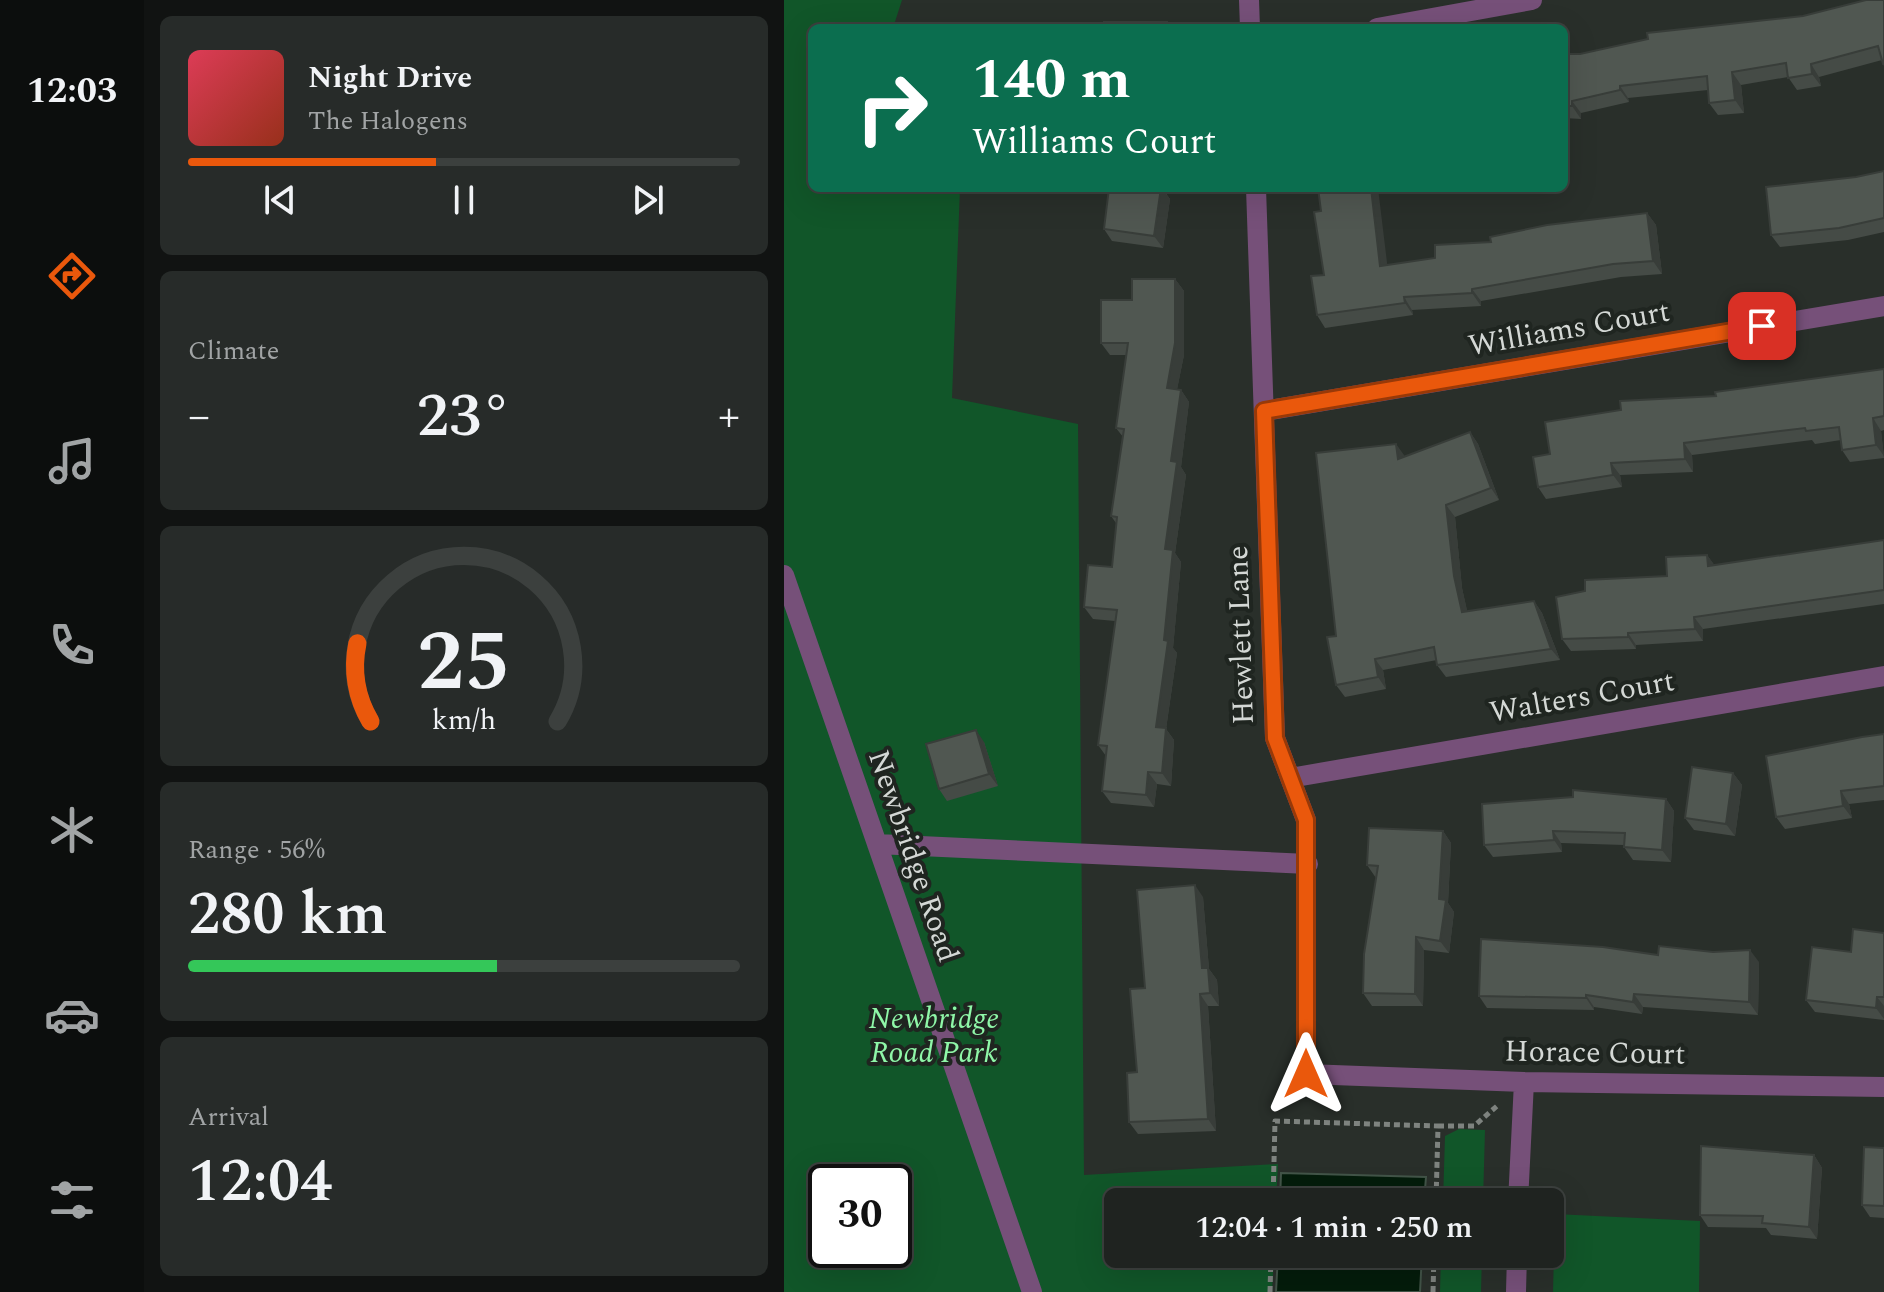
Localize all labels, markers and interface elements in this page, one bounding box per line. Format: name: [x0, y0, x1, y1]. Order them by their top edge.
text: 140 m: [972, 38, 1131, 123]
text: Night Drive: [308, 55, 472, 101]
icon: right: [840, 56, 944, 160]
text: 12:03: [27, 64, 117, 119]
text: The Halogens: [308, 101, 468, 141]
text: Williams Court: [972, 115, 1217, 170]
icon: previous: [258, 178, 302, 222]
icon: pause: [442, 178, 486, 222]
icon: next: [626, 178, 670, 222]
icon: directions: [44, 248, 100, 304]
street label: Williams Court: [1465, 289, 1673, 369]
pin: [1728, 292, 1796, 360]
icon: arrive: [1740, 304, 1784, 348]
text: Climate: [188, 331, 279, 371]
text: 23°: [417, 371, 511, 463]
text: −: [188, 383, 210, 450]
text: +: [718, 383, 740, 450]
icon: music: [44, 433, 100, 489]
street label: Hewlett Lane: [1215, 545, 1267, 725]
text: 25: [417, 600, 511, 727]
icon: phone: [44, 617, 100, 673]
street label: Walters Court: [1486, 658, 1678, 736]
text: km/h: [432, 699, 496, 742]
street label: Newbridge Road: [855, 744, 971, 968]
icon: climate: [44, 802, 100, 858]
text: Range · 56%: [188, 830, 325, 870]
text: 280 km: [188, 869, 388, 961]
icon: car: [44, 987, 100, 1043]
park label: Newbridge Road Park: [869, 996, 999, 1076]
street label: Horace Court: [1504, 1028, 1686, 1078]
position arrow: [1264, 1032, 1348, 1116]
text: Arrival: [188, 1097, 269, 1137]
text: 12:04: [188, 1136, 332, 1228]
speed limit sign: 30: [808, 1164, 912, 1268]
icon: filters: [44, 1172, 100, 1228]
text: 12:04 · 1 min · 250 m: [1195, 1205, 1473, 1251]

